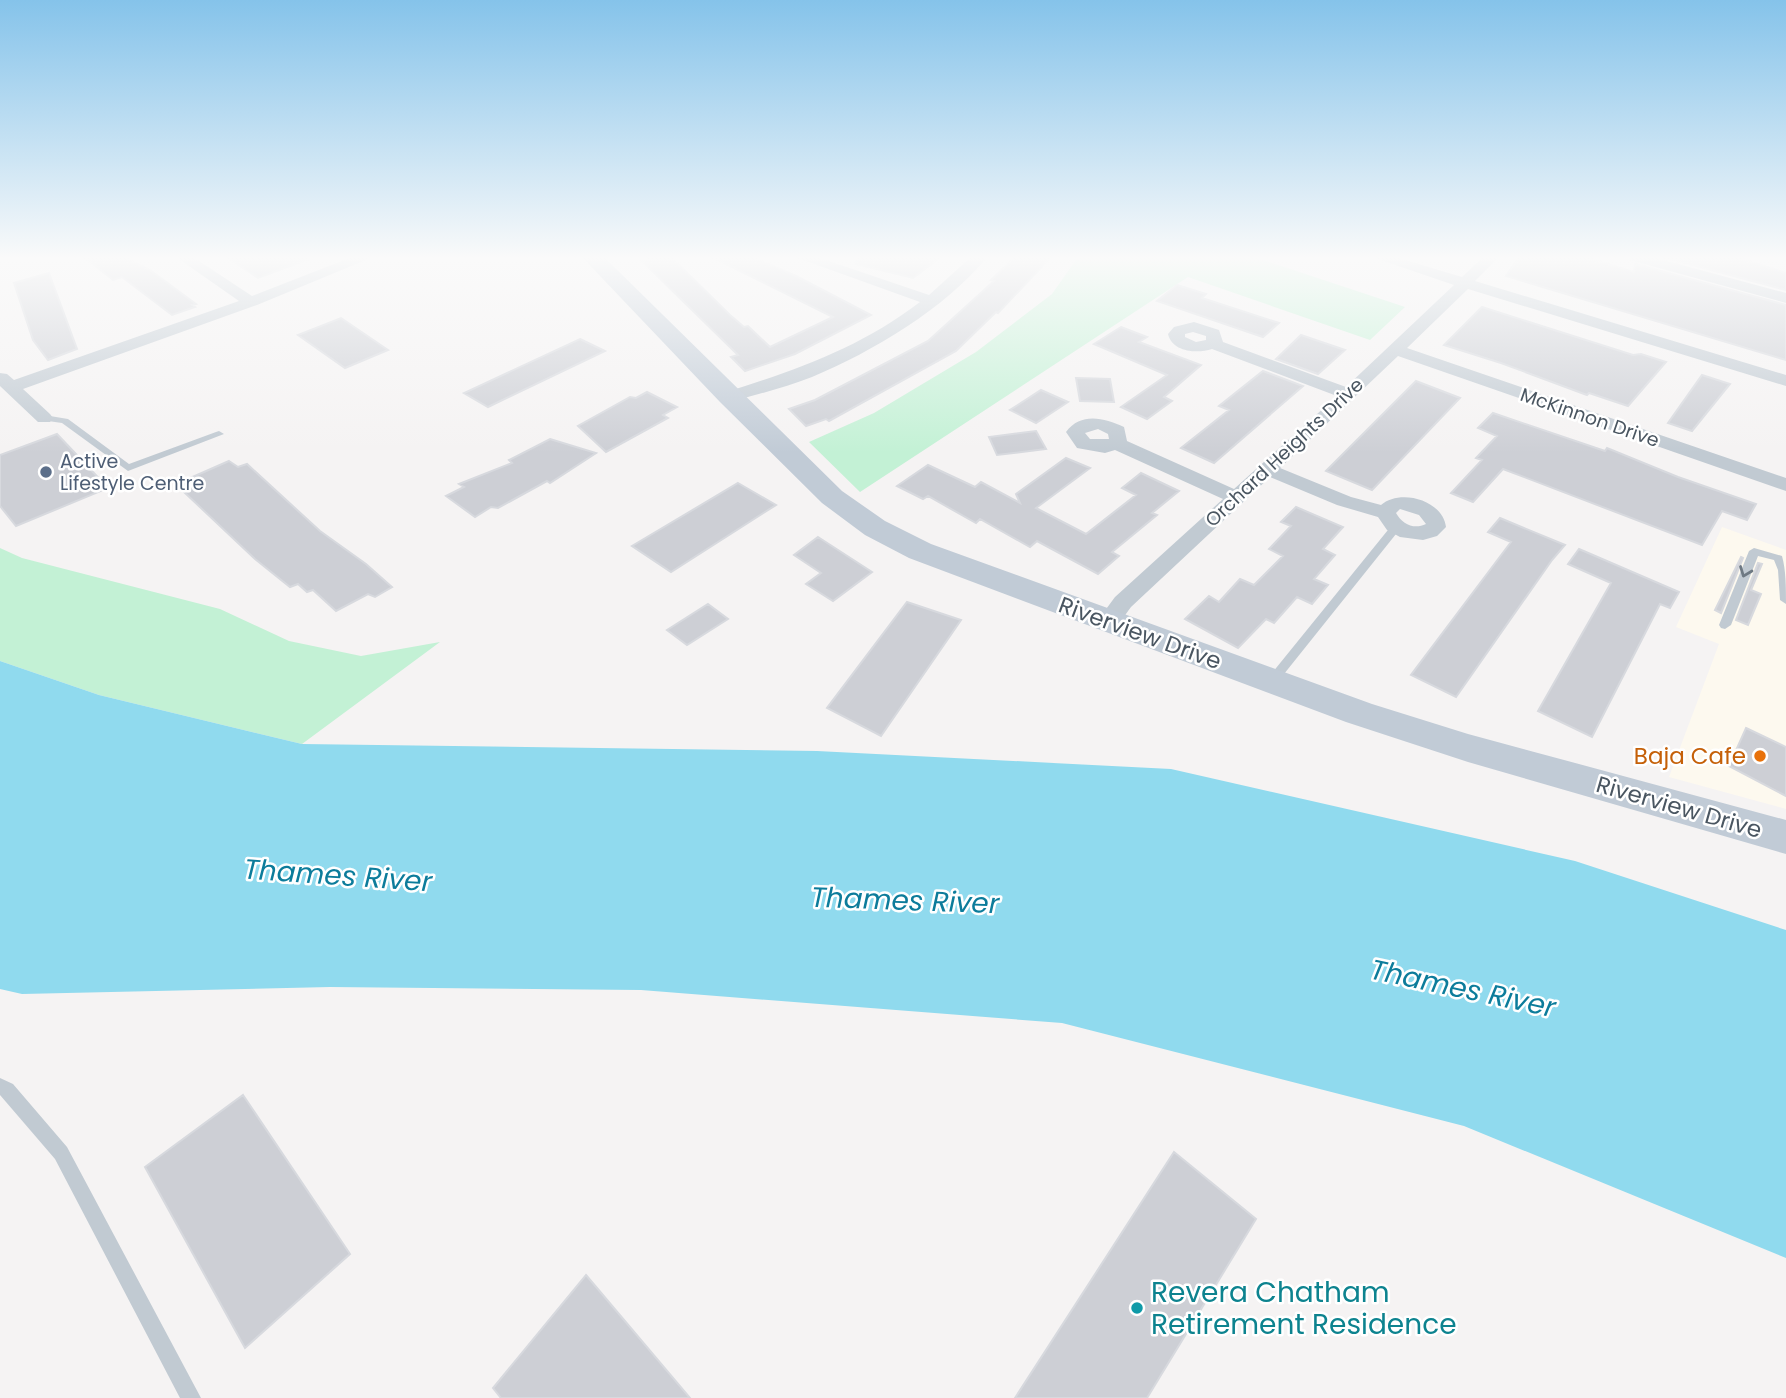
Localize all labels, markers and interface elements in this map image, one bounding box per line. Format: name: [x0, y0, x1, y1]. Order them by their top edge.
street label: Orchard Heights Drive: [1199, 372, 1370, 533]
street label: McKinnon Drive: [1517, 381, 1663, 454]
place label: Active Lifestyle Centre: [60, 448, 204, 497]
marker: Active Lifestyle Centre: [38, 464, 54, 480]
one-way arrow: [1740, 566, 1754, 578]
street label: Riverview Drive: [1054, 589, 1226, 677]
place label: Baja Cafe: [1634, 740, 1746, 772]
marker: Baja Cafe: [1752, 748, 1768, 764]
street label: Riverview Drive: [1592, 768, 1766, 846]
water label: Thames River: [243, 849, 434, 902]
water label: Thames River: [810, 878, 1000, 923]
water label: Thames River: [1367, 950, 1560, 1027]
place label: Revera Chatham Retirement Residence: [1151, 1273, 1457, 1344]
marker: Revera Chatham Retirement Residence: [1129, 1300, 1145, 1316]

